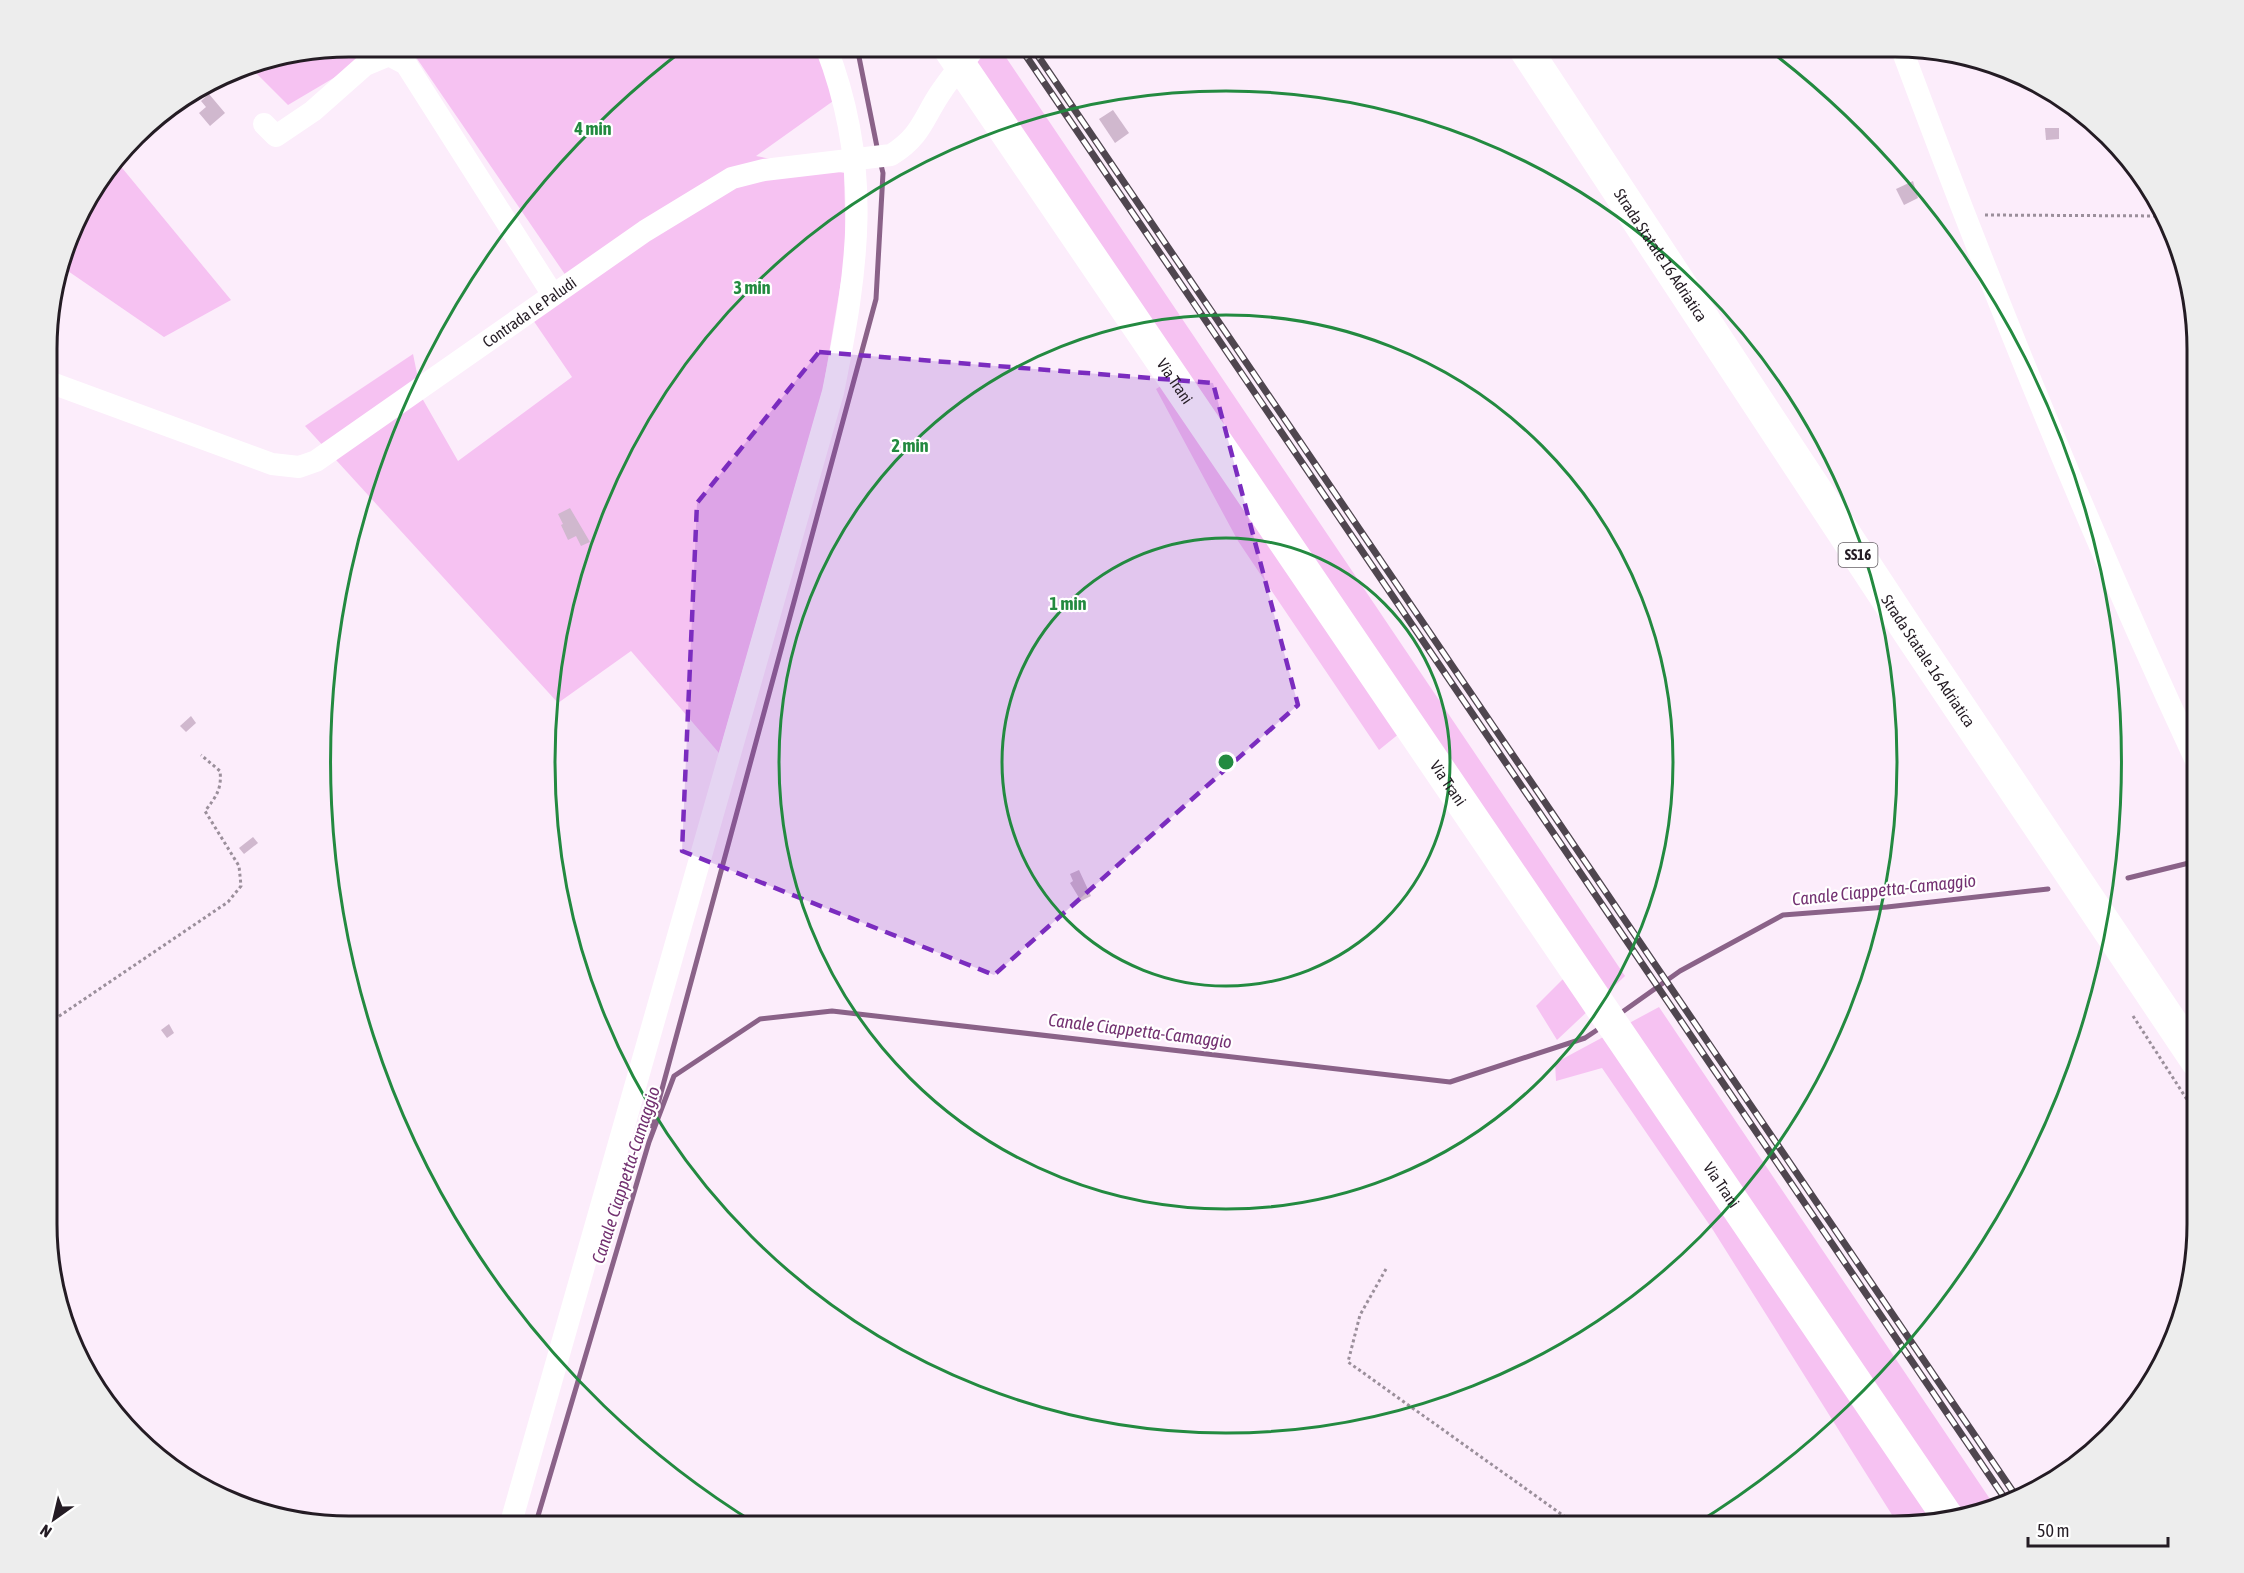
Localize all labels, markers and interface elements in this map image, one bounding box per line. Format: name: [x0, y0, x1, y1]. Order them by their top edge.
text: 4 min: [574, 118, 612, 139]
street label: Strada Statale 16 Adriatica: [1611, 185, 1711, 325]
street label: Contrada Le Paludi: [479, 273, 580, 351]
text: 3 min: [734, 277, 771, 298]
street label: Via Trani: [1154, 355, 1197, 407]
text: 2 min: [892, 435, 929, 456]
road number: SS16: [1838, 543, 1878, 567]
street label: Strada Statale 16 Adriatica: [1878, 591, 1979, 730]
text: 1 min: [1050, 593, 1087, 614]
centre of rings: [1216, 752, 1236, 772]
street label: Via Trani: [1427, 757, 1470, 809]
water label: Canale Ciappetta-Camaggio: [1791, 869, 1977, 910]
water label: Canale Ciappetta-Camaggio: [1047, 1009, 1233, 1052]
water label: Canale Ciappetta-Camaggio: [587, 1084, 664, 1266]
street label: Via Trani: [1700, 1159, 1743, 1211]
north arrow: [24, 1489, 84, 1549]
scale bar: [2028, 1510, 2168, 1548]
text: 50 m: [2037, 1520, 2069, 1541]
text: N: [37, 1521, 55, 1542]

